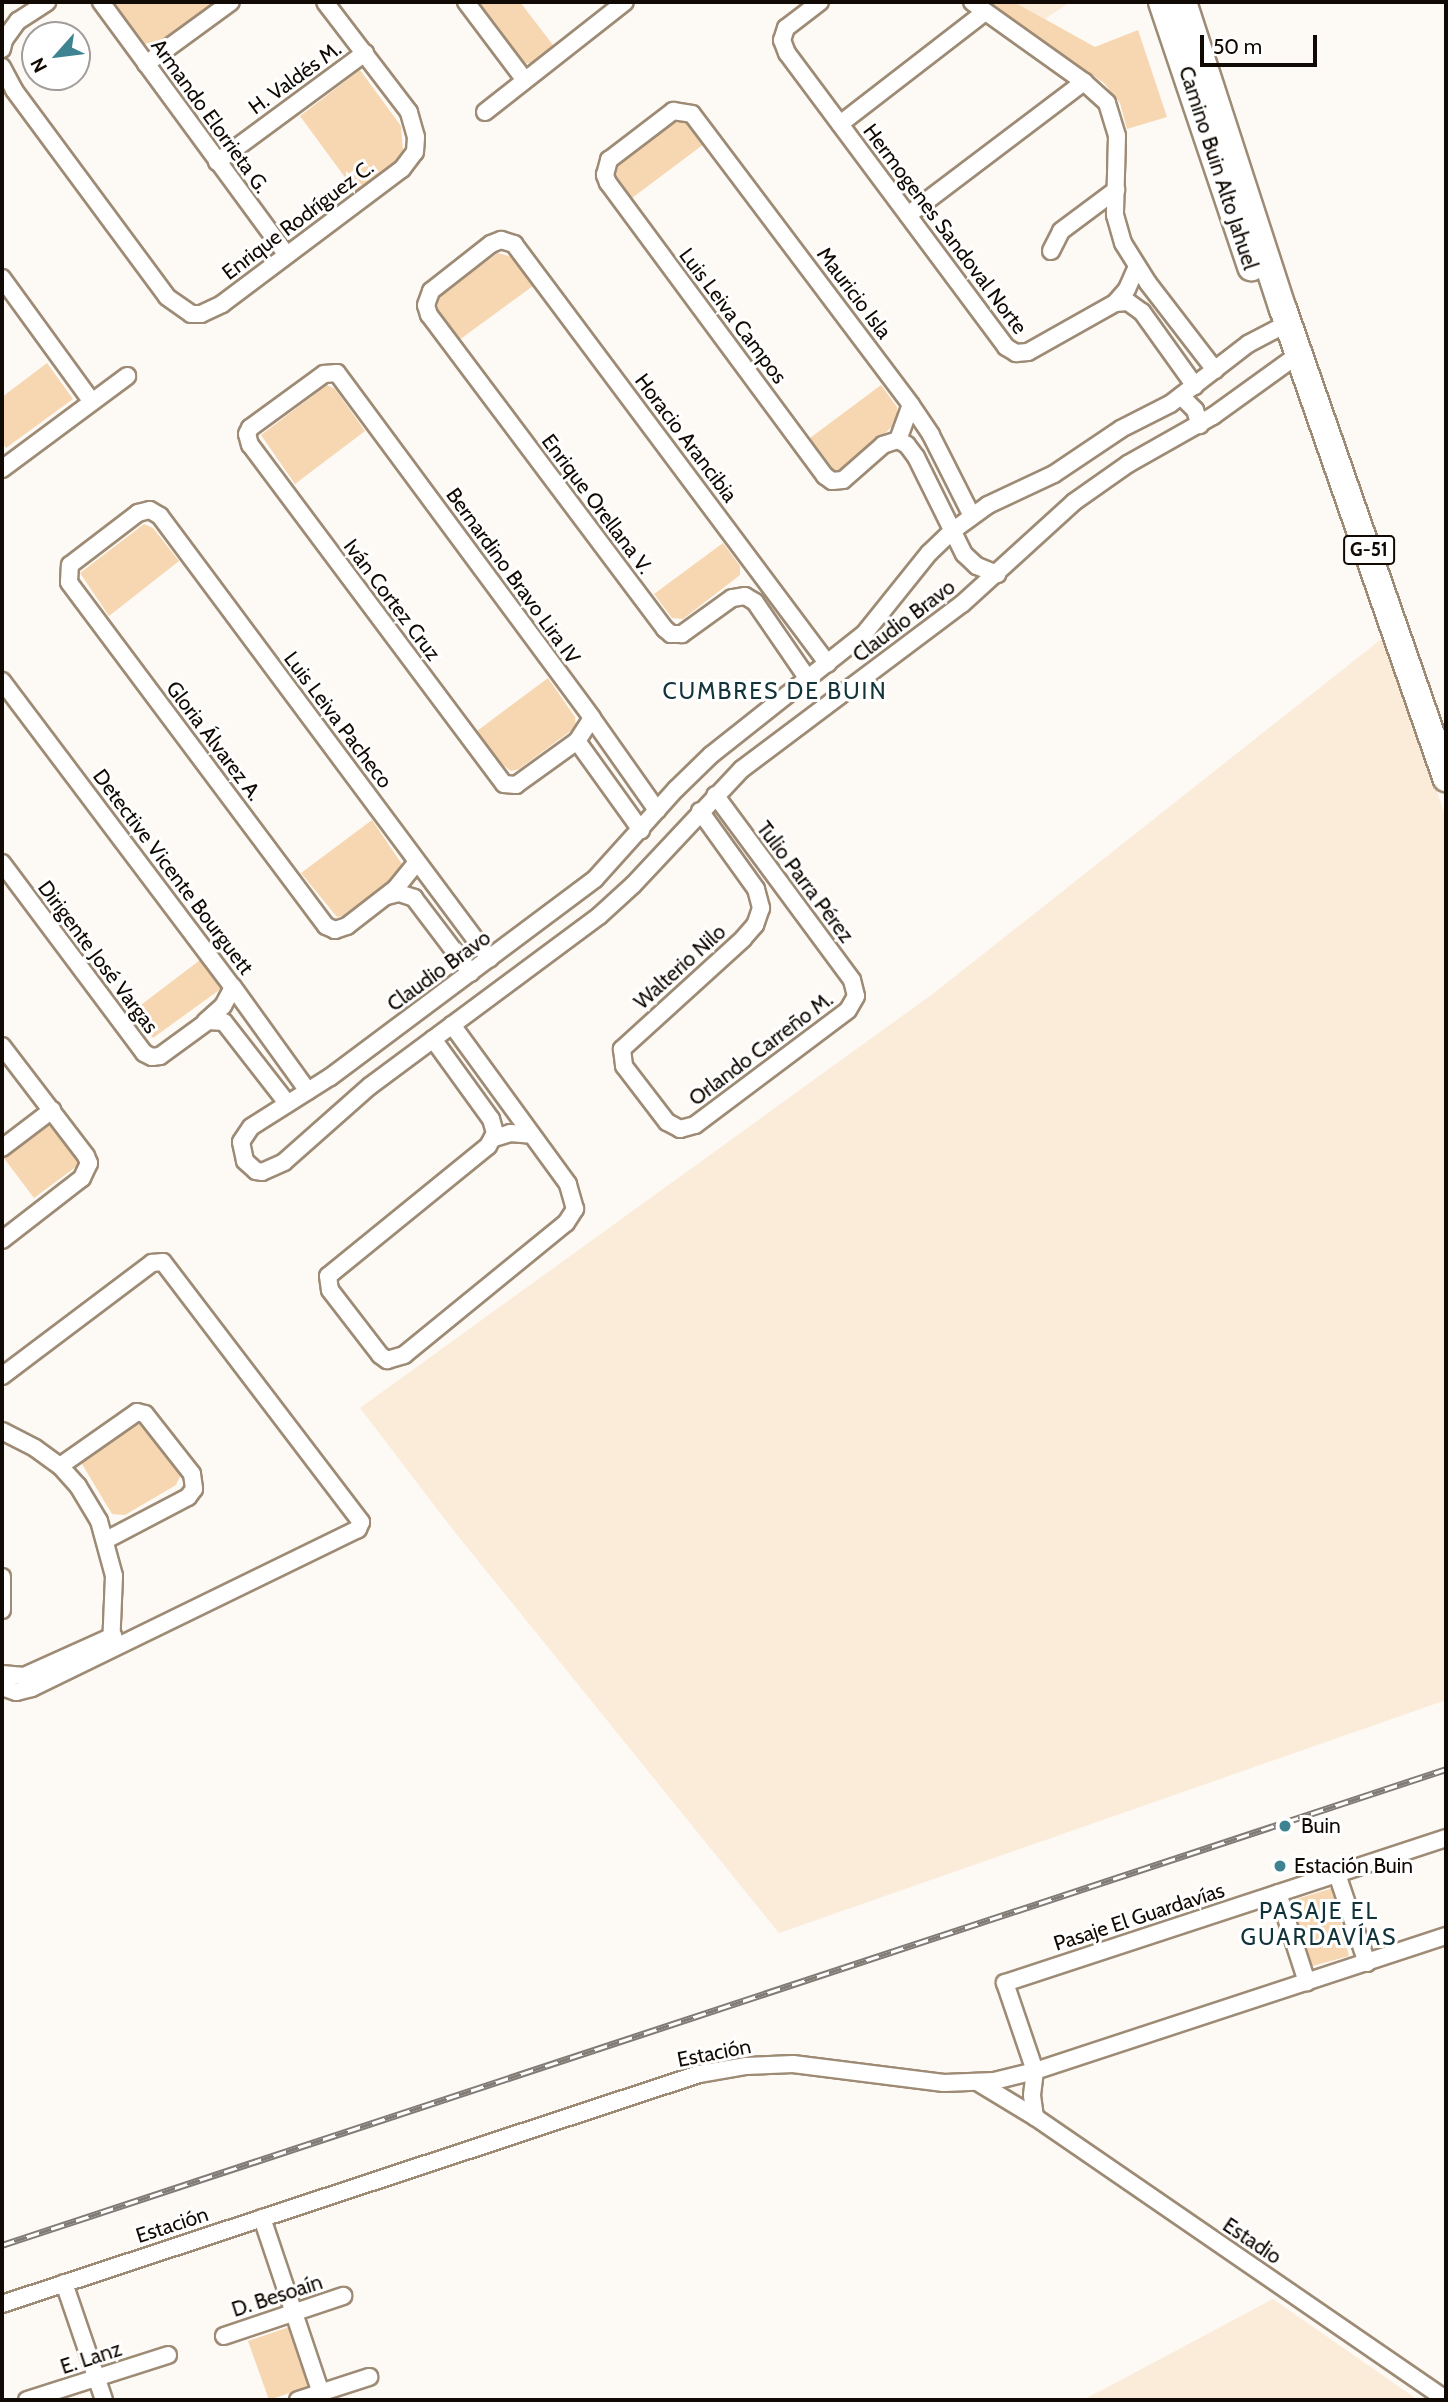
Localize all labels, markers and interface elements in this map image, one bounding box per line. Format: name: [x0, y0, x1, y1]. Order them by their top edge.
north arrow: [21, 21, 91, 91]
scale bar: [1203, 21, 1320, 65]
street label: Armando Elorrieta G.: [146, 34, 274, 198]
text: 50 m: [1213, 34, 1262, 59]
street label: H. Valdés M.: [244, 36, 346, 120]
text: N: [25, 54, 52, 76]
street label: Camino Buin Alto Jahuel: [1173, 63, 1263, 273]
street label: Hermogenes Sandoval Norte: [858, 119, 1032, 339]
street label: Enrique Rodríguez C.: [217, 155, 379, 285]
street label: Mauricio Isla: [811, 242, 897, 344]
street label: Luis Leiva Campos: [674, 243, 792, 389]
street label: Horacio Arancibia: [629, 369, 743, 507]
street label: Enrique Orellana V.: [536, 429, 658, 579]
street label: Bernardino Bravo Lira IV: [441, 483, 585, 669]
street label: Iván Cortez Cruz: [338, 534, 446, 666]
road number: G-51: [1343, 534, 1395, 566]
street label: Claudio Bravo: [848, 574, 960, 668]
street label: Luis Leiva Pacheco: [279, 647, 397, 793]
street label: Gloria Álvarez A.: [161, 676, 267, 806]
district label: CUMBRES DE BUIN: [664, 677, 886, 705]
street label: Detective Vicente Bourguett: [88, 764, 258, 980]
street label: Tulio Parra Pérez: [751, 816, 859, 948]
street label: Dirigente José Vargas: [32, 876, 164, 1038]
street label: Walterio Nilo: [629, 919, 731, 1015]
street label: Claudio Bravo: [382, 925, 496, 1017]
street label: Orlando Carreño M.: [684, 987, 838, 1111]
place label: Buin: [1301, 1813, 1341, 1839]
marker: Buin: [1275, 1816, 1295, 1836]
place label: Estación Buin: [1294, 1853, 1413, 1879]
marker: Estación Buin: [1272, 1858, 1288, 1874]
street label: Pasaje El Guardavías: [1050, 1877, 1228, 1957]
district label: PASAJE EL GUARDAVÍAS: [1242, 1897, 1396, 1951]
street label: Estación: [675, 2034, 753, 2072]
street label: Estación: [133, 2201, 211, 2249]
street label: Estadio: [1218, 2212, 1286, 2270]
street label: D. Besoaín: [228, 2270, 326, 2322]
street label: E. Lanz: [57, 2336, 125, 2380]

